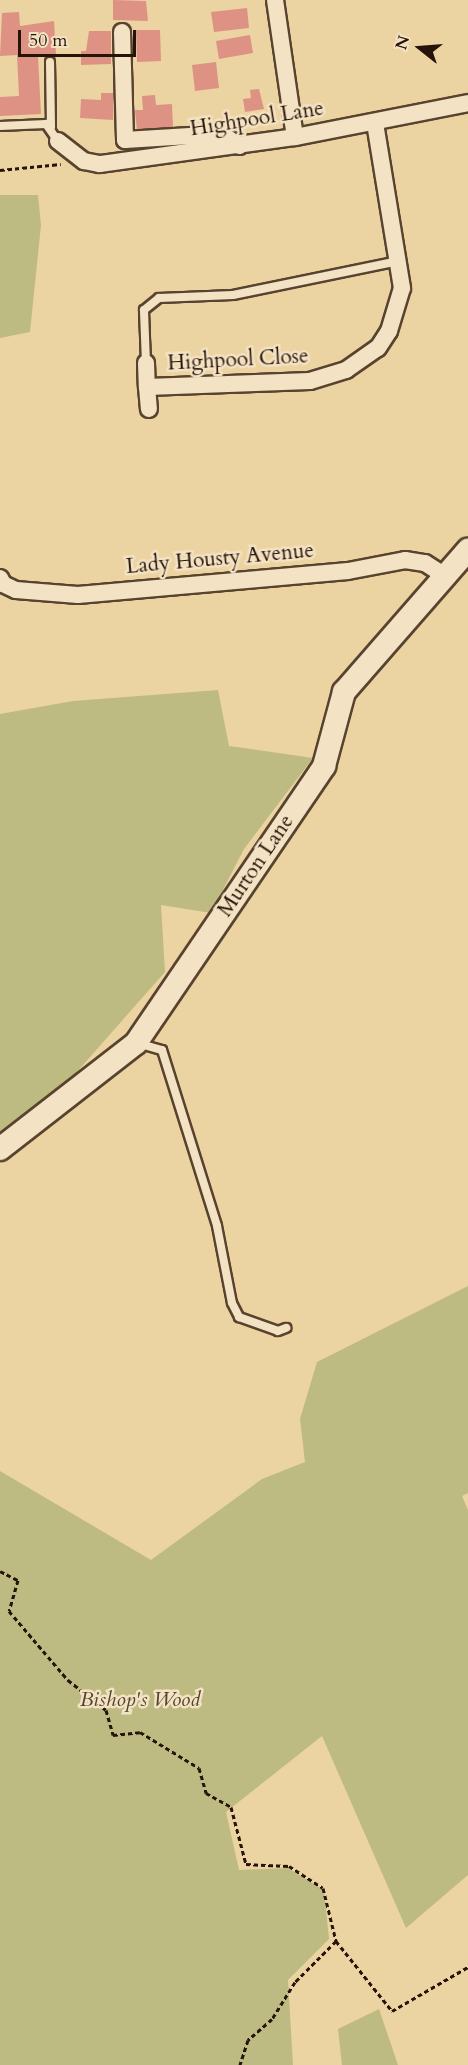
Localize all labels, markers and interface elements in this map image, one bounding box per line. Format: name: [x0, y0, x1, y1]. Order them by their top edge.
scale bar: [21, 18, 140, 56]
north arrow: [390, 18, 450, 78]
text: 50 m: [29, 28, 68, 53]
text: N: [390, 33, 415, 53]
street label: Highpool Lane: [188, 96, 326, 142]
street label: Highpool Close: [167, 344, 309, 376]
street label: Lady Housty Avenue: [125, 538, 315, 580]
street label: Murton Lane: [213, 810, 299, 922]
park label: Bishop's Wood: [80, 1687, 200, 1713]

